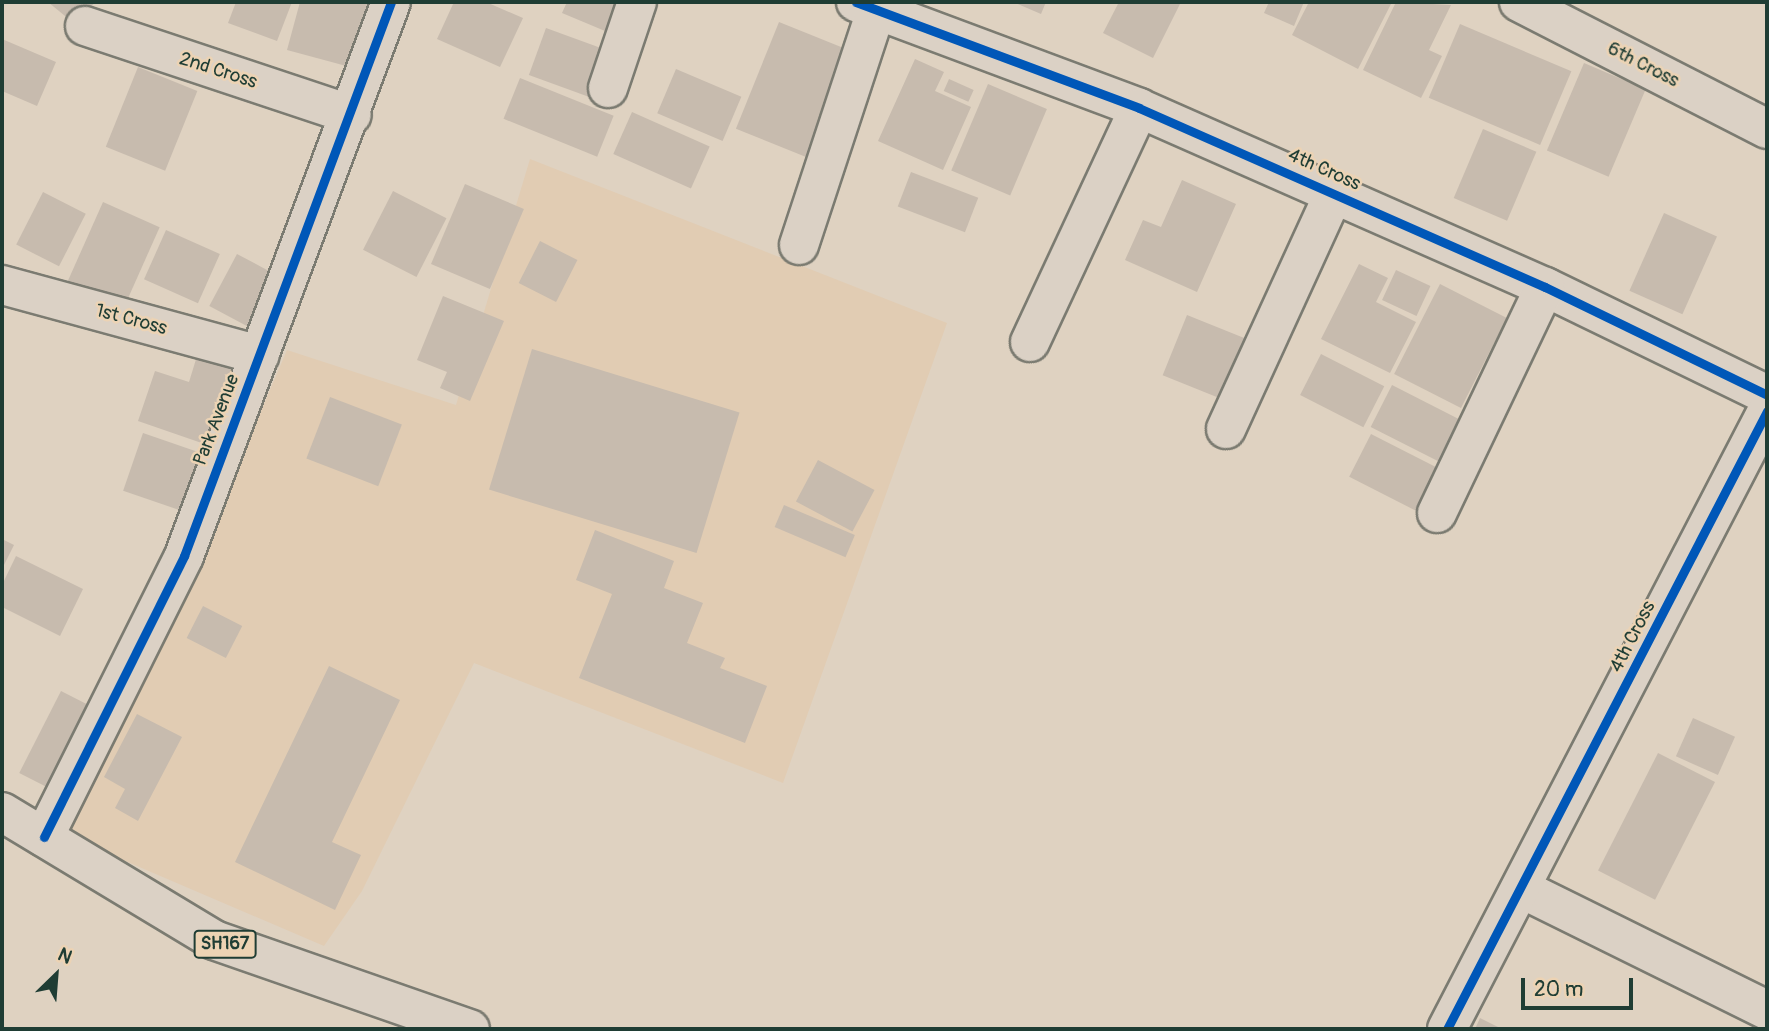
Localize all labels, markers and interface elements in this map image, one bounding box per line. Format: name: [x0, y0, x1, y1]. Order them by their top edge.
street label: 6th Cross: [1603, 37, 1683, 93]
street label: 2nd Cross: [176, 48, 260, 94]
street label: 4th Cross: [1284, 144, 1364, 196]
street label: 1st Cross: [93, 300, 169, 340]
street label: Park Avenue: [189, 371, 245, 469]
street label: 4th Cross: [1605, 598, 1661, 676]
road number: SH167: [194, 930, 256, 959]
north arrow: [21, 940, 91, 1010]
text: N: [54, 942, 76, 970]
scale bar: [1524, 964, 1636, 1008]
text: 20 m: [1534, 976, 1583, 1003]

